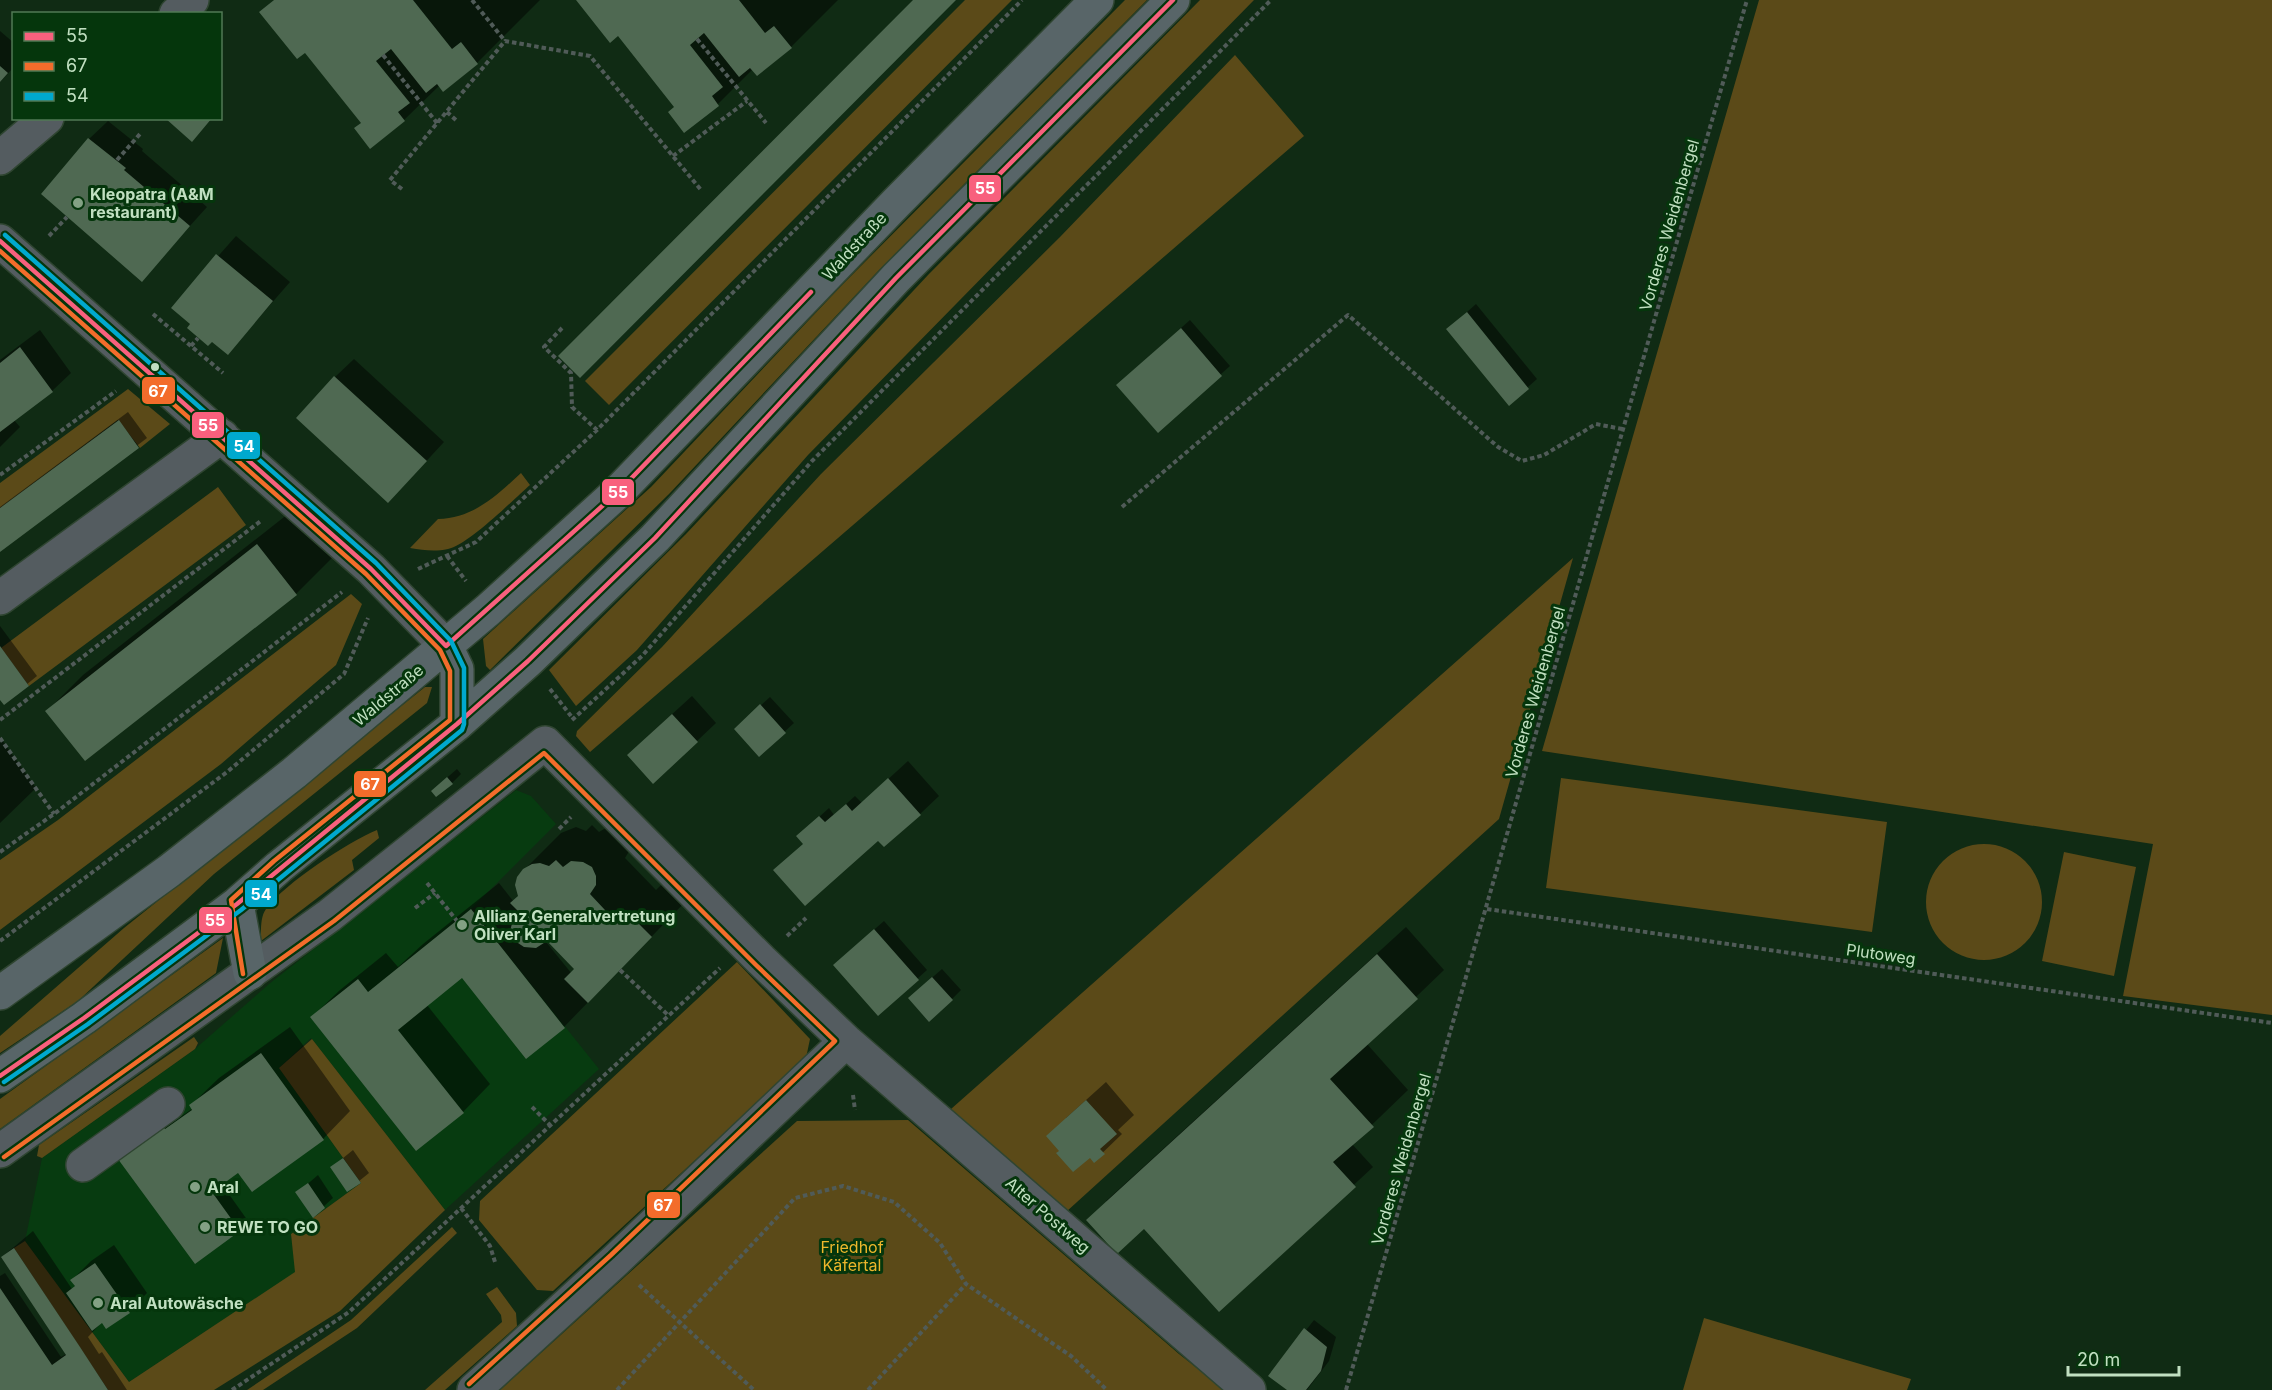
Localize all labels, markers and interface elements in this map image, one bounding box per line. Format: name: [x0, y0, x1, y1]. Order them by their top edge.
legend: [12, 12, 222, 120]
text: 55: [66, 25, 88, 46]
text: 67: [66, 55, 87, 76]
text: 54: [66, 85, 89, 106]
street label: Vorderes Weidenbergel: [1635, 137, 1703, 313]
line badge: 55: [968, 174, 1002, 203]
text: 55: [975, 178, 995, 198]
place label: Kleopatra (A&M restaurant): [90, 184, 214, 222]
marker: Kleopatra (A&M restaurant): [71, 196, 85, 210]
street label: Waldstraße: [818, 208, 890, 284]
unlabelled marker: [149, 361, 161, 373]
line badge: 67: [141, 376, 176, 405]
text: 67: [148, 381, 168, 401]
line badge: 55: [191, 411, 225, 439]
text: 55: [198, 415, 218, 435]
line badge: 54: [226, 431, 261, 460]
text: 54: [233, 436, 255, 456]
line badge: 55: [601, 478, 635, 506]
text: 55: [608, 482, 628, 502]
street label: Vorderes Weidenbergel: [1501, 604, 1569, 780]
street label: Waldstraße: [349, 660, 427, 730]
line badge: 67: [353, 770, 387, 798]
text: 67: [360, 774, 380, 794]
line badge: 54: [244, 879, 278, 908]
text: 54: [250, 884, 272, 904]
line badge: 55: [198, 906, 233, 934]
place label: Allianz Generalvertretung Oliver Karl: [474, 906, 675, 944]
text: 55: [205, 910, 225, 930]
marker: Allianz Generalvertretung Oliver Karl: [455, 918, 469, 932]
street label: Plutoweg: [1845, 939, 1917, 969]
street label: Vorderes Weidenbergel: [1367, 1071, 1435, 1247]
street label: Alter Postweg: [1002, 1173, 1094, 1257]
place label: Aral: [207, 1177, 239, 1197]
marker: Aral: [188, 1180, 202, 1194]
line badge: 67: [646, 1191, 681, 1219]
text: 67: [653, 1195, 673, 1215]
place label: REWE TO GO: [217, 1217, 318, 1237]
marker: REWE TO GO: [198, 1220, 212, 1234]
park label: Friedhof Käfertal: [820, 1237, 884, 1275]
place label: Aral Autowäsche: [110, 1293, 244, 1313]
marker: Aral Autowäsche: [91, 1296, 105, 1310]
scale bar: [2068, 1339, 2179, 1377]
text: 20 m: [2077, 1349, 2120, 1370]

